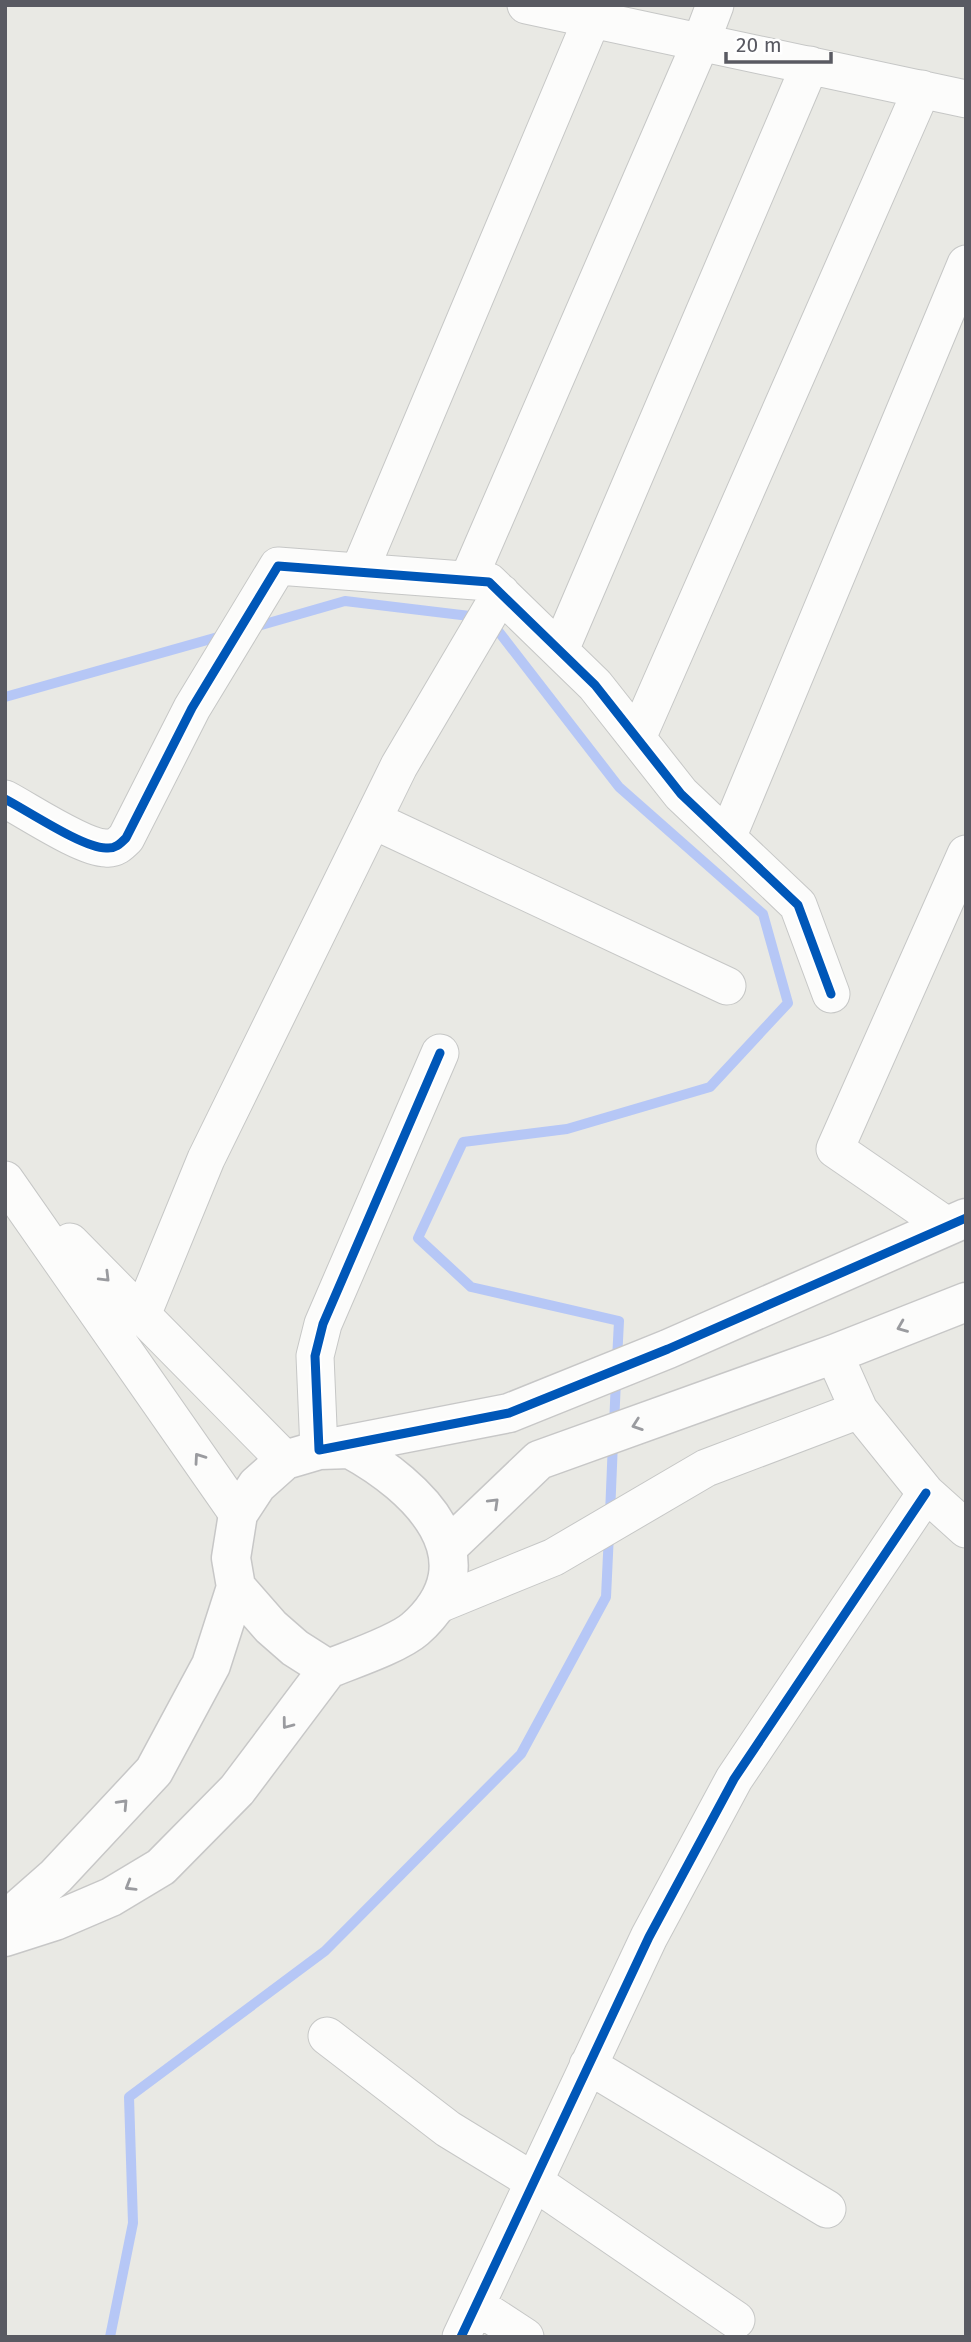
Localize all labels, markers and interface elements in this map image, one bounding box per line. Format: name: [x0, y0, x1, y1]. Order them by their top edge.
scale bar: [726, 21, 831, 65]
text: 20 m: [736, 32, 782, 58]
one-way arrow: [96, 1269, 109, 1282]
one-way arrow: [897, 1318, 909, 1332]
one-way arrow: [631, 1417, 643, 1431]
one-way arrow: [195, 1453, 207, 1466]
one-way arrow: [486, 1499, 499, 1512]
one-way arrow: [282, 1716, 295, 1728]
one-way arrow: [114, 1799, 127, 1812]
one-way arrow: [124, 1877, 137, 1890]

